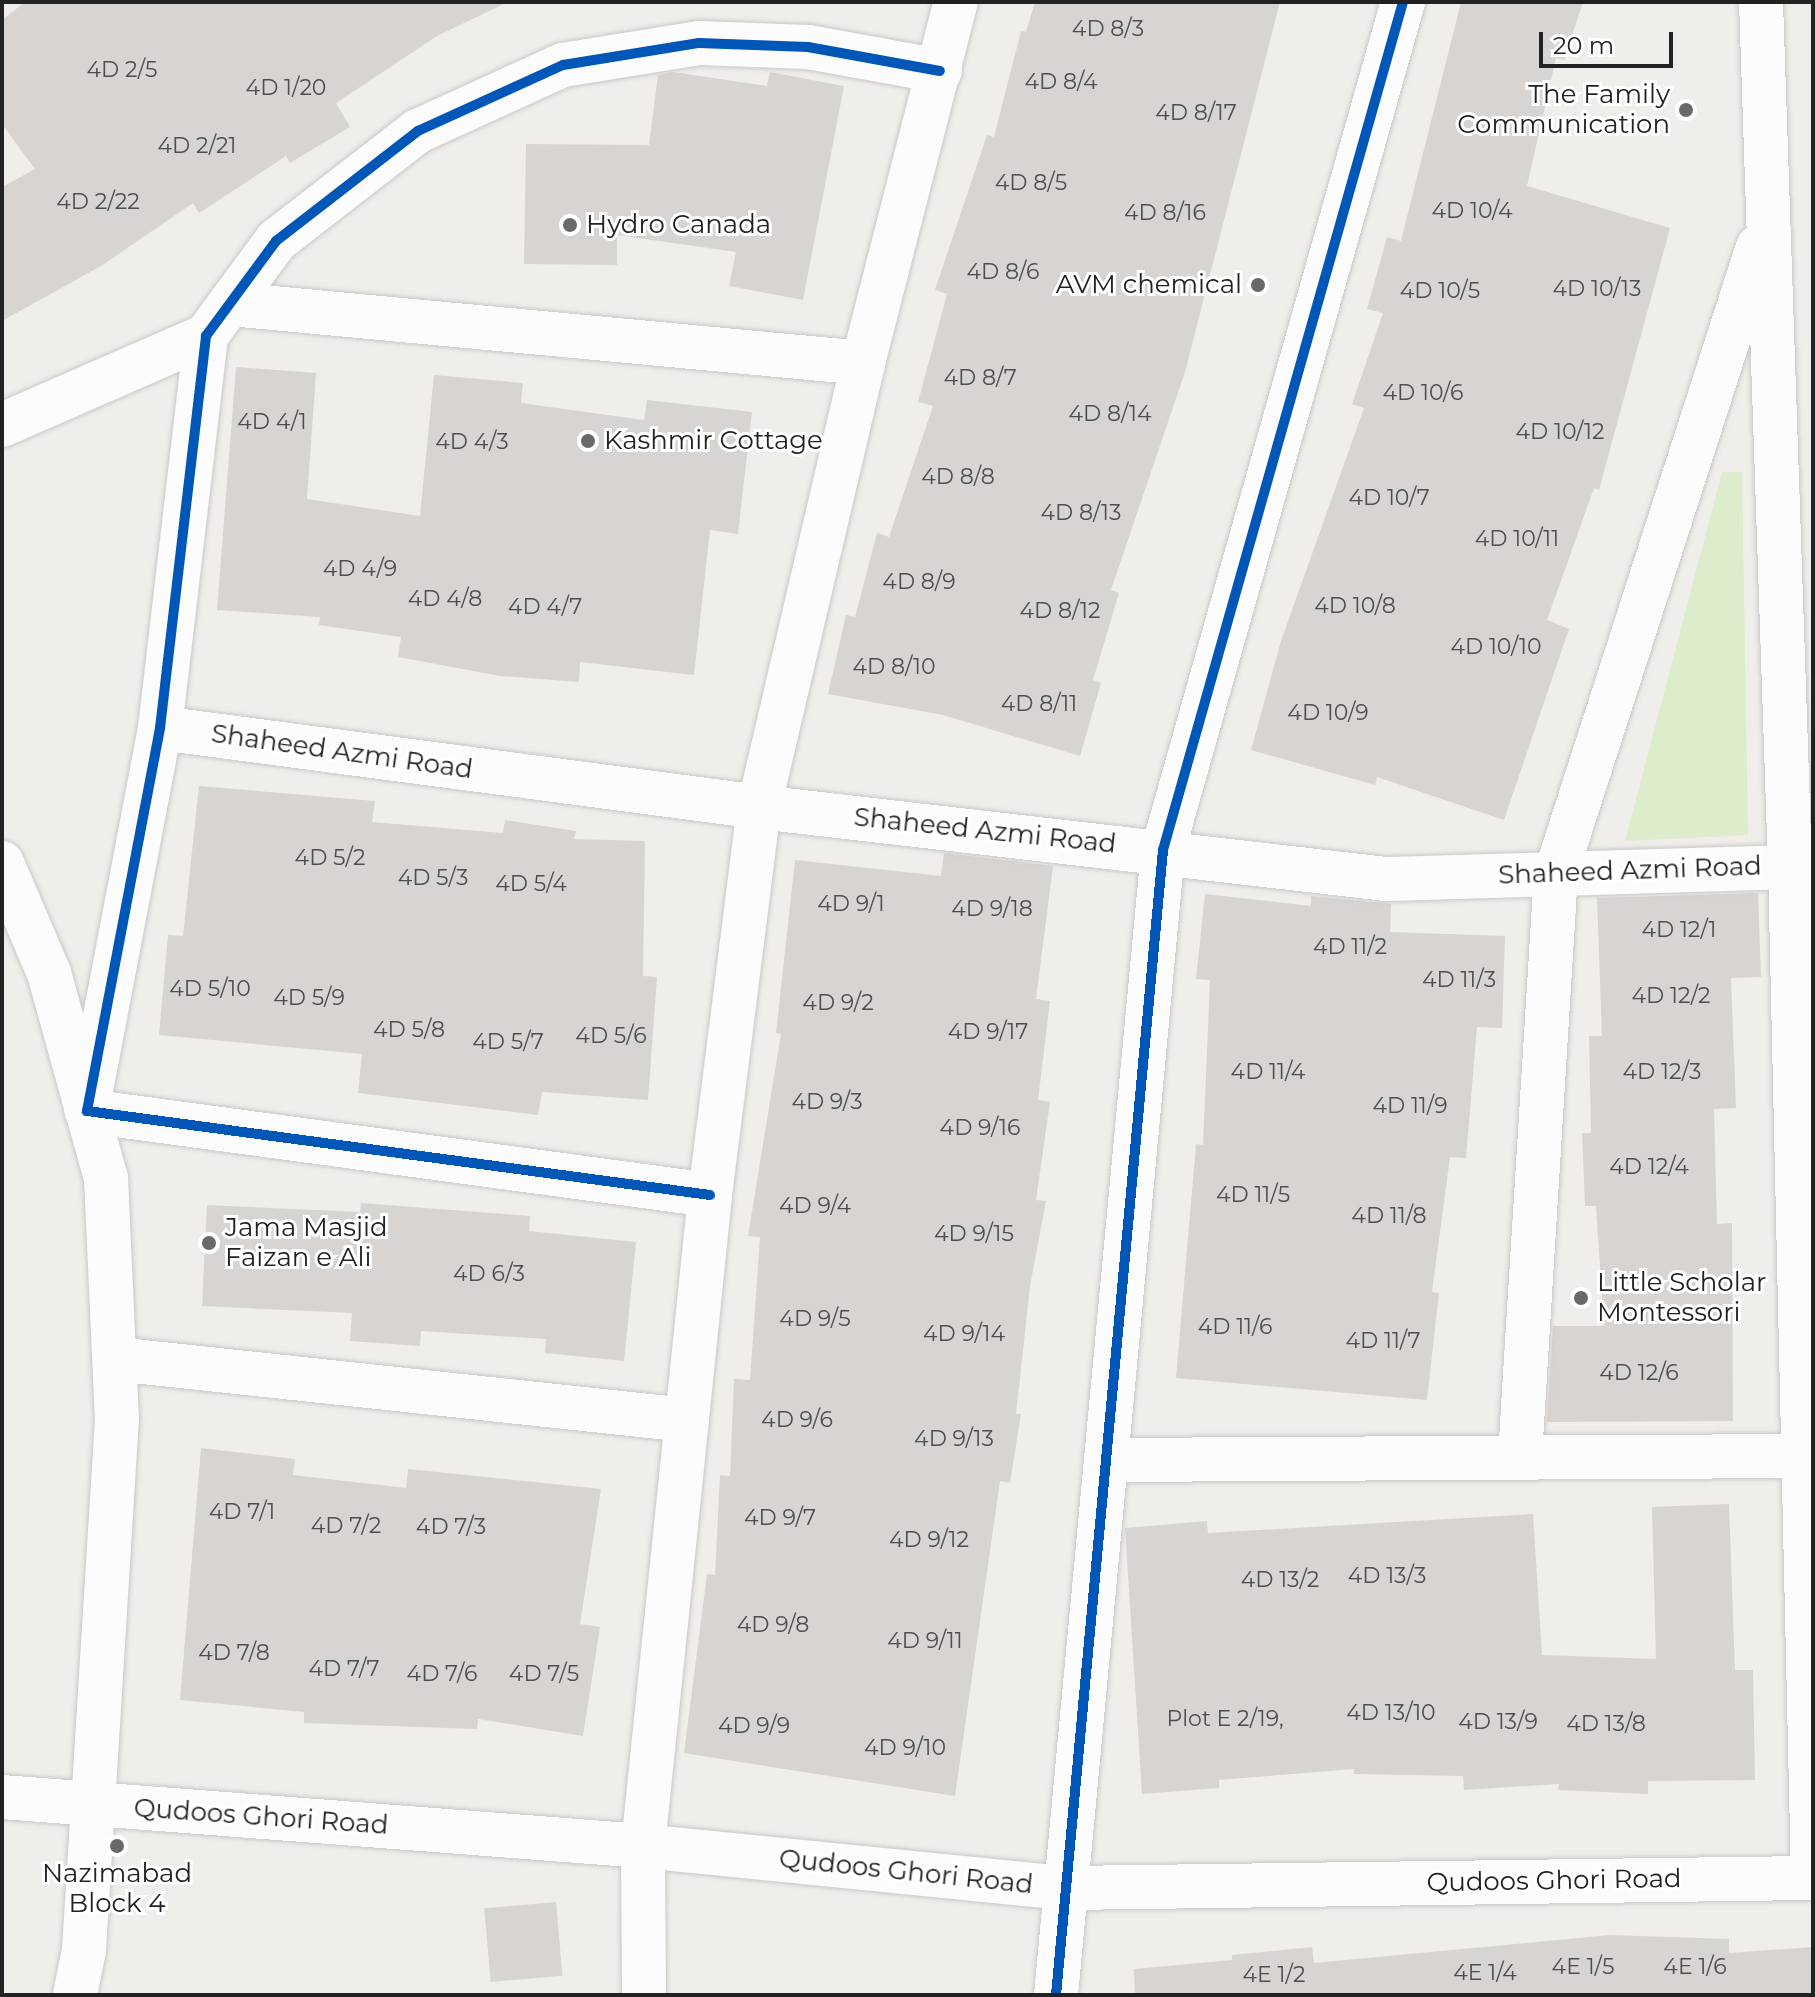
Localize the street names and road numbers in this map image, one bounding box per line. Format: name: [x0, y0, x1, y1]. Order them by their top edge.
street label: Shaheed Azmi Road: [209, 718, 475, 786]
street label: Shaheed Azmi Road: [852, 802, 1118, 860]
street label: Shaheed Azmi Road: [1498, 851, 1762, 891]
street label: Qudoos Ghori Road: [133, 1793, 389, 1841]
street label: Qudoos Ghori Road: [778, 1843, 1034, 1901]
street label: Qudoos Ghori Road: [1426, 1863, 1682, 1899]

